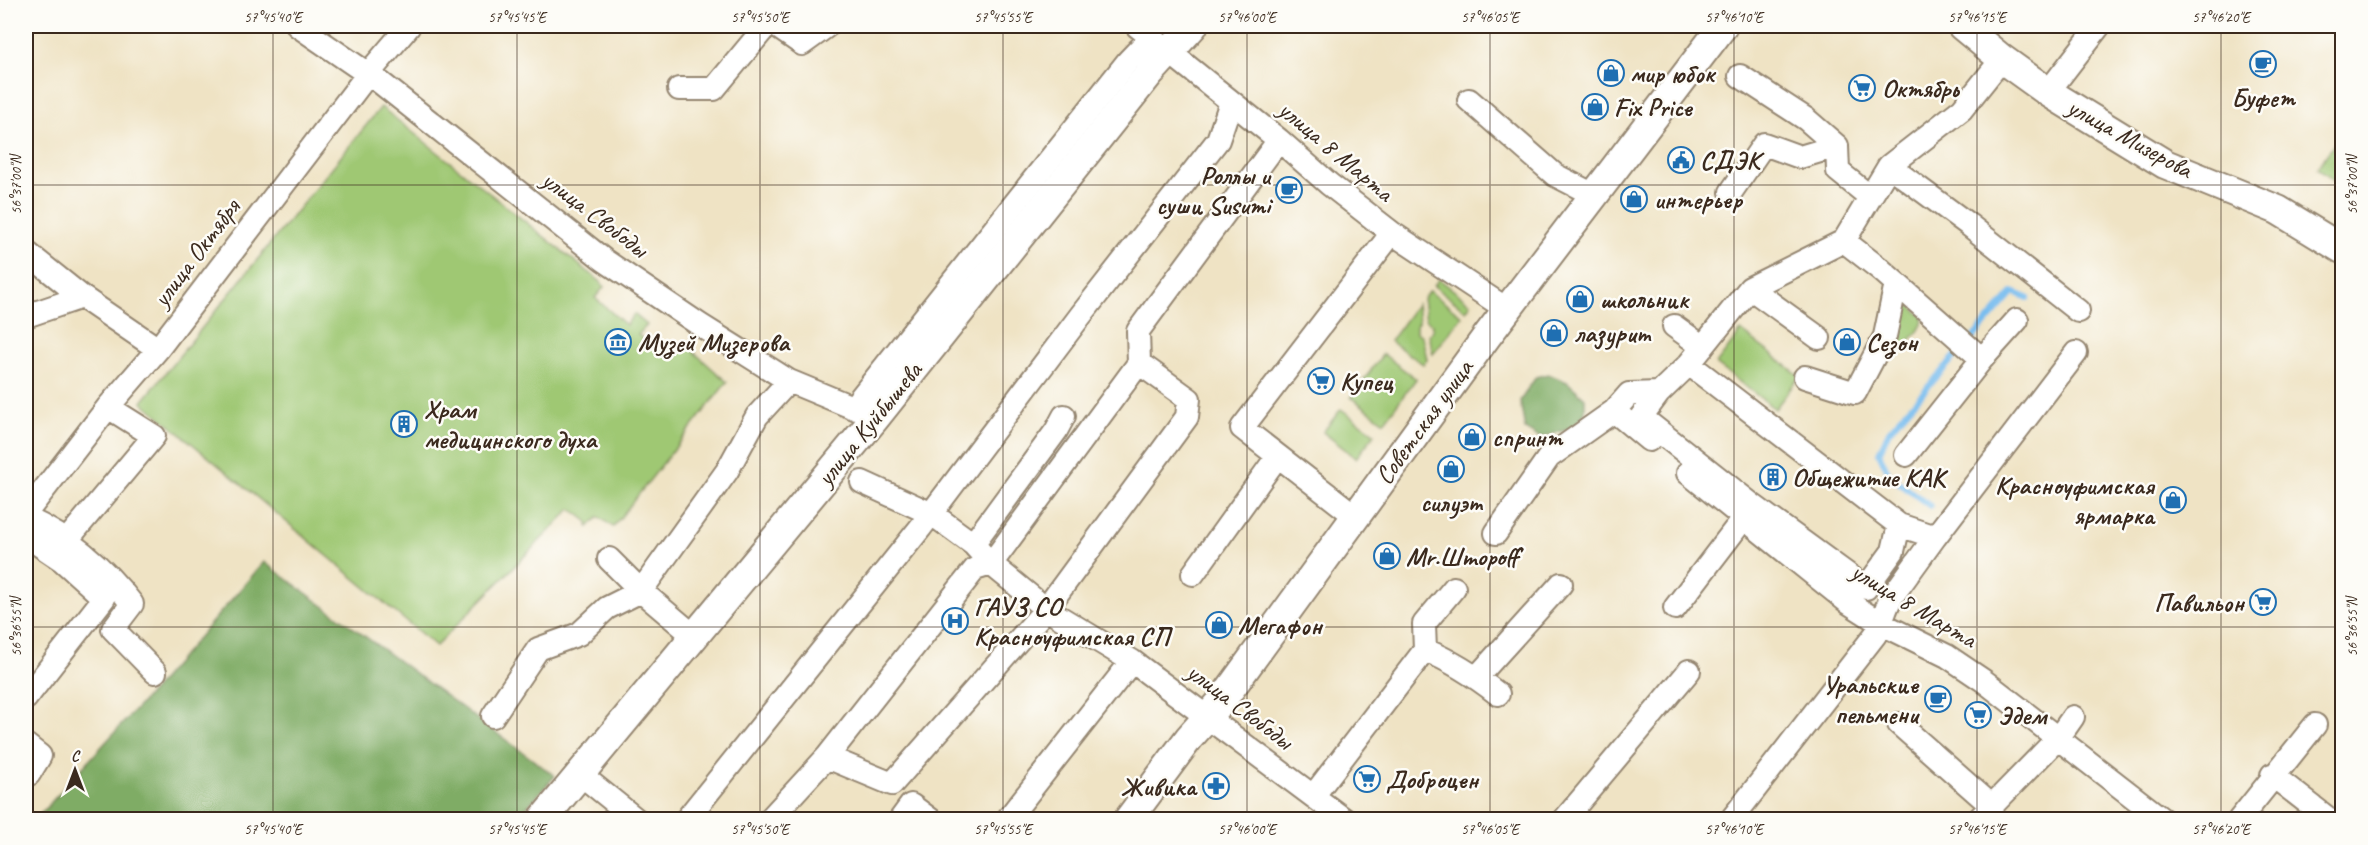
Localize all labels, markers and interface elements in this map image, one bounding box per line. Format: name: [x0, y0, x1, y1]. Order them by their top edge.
text: 57°45'40"E: [244, 8, 304, 27]
text: 57°45'45"E: [488, 8, 548, 27]
text: 57°45'50"E: [731, 8, 791, 27]
text: 57°45'55"E: [974, 8, 1034, 27]
text: 57°46'00"E: [1218, 8, 1278, 27]
text: 57°46'05"E: [1461, 8, 1521, 27]
text: 57°46'10"E: [1705, 8, 1765, 27]
text: 57°46'15"E: [1948, 8, 2008, 27]
text: 57°46'20"E: [2192, 8, 2252, 27]
cafe icon: Буфет: [2248, 49, 2278, 79]
place label: мир юбок: [1630, 57, 1717, 90]
shop icon: мир юбок: [1596, 58, 1626, 88]
place label: Октябрь: [1882, 72, 1960, 105]
supermarket icon: Октябрь: [1847, 73, 1877, 103]
place label: Буфет: [2231, 81, 2297, 114]
street label: улица Мизерова: [2060, 89, 2200, 187]
place label: Fix Price: [1614, 91, 1694, 124]
street label: улица 8 Марта: [1270, 92, 1402, 210]
shop icon: Fix Price: [1580, 92, 1610, 122]
place label: СДЭК: [1700, 144, 1765, 177]
public building icon: СДЭК: [1666, 145, 1696, 175]
text: 56°37'00"N: [7, 152, 26, 215]
text: 56°37'00"N: [2343, 152, 2362, 215]
place label: Роллы и суши Susumi: [1156, 159, 1274, 222]
street label: улица Свободы: [534, 162, 657, 266]
cafe icon: Роллы и суши Susumi: [1274, 175, 1304, 205]
place label: интерьер: [1654, 183, 1744, 216]
shop icon: интерьер: [1619, 184, 1649, 214]
street label: улица Октября: [143, 191, 248, 315]
place label: школьник: [1600, 283, 1691, 316]
shop icon: школьник: [1565, 284, 1595, 314]
place label: лазурит: [1574, 317, 1652, 350]
shop icon: лазурит: [1539, 318, 1569, 348]
place label: Музей Мизерова: [638, 326, 791, 359]
place label: Сезон: [1866, 326, 1919, 359]
museum icon: Музей Мизерова: [603, 327, 633, 357]
shop icon: Сезон: [1832, 327, 1862, 357]
street label: Советская улица: [1368, 352, 1481, 491]
street label: улица Куйбышева: [808, 354, 930, 494]
place label: Купец: [1340, 365, 1394, 398]
supermarket icon: Купец: [1306, 366, 1336, 396]
place label: Храм медицинского духа: [424, 393, 598, 456]
building icon: Храм медицинского духа: [389, 409, 419, 439]
place label: спринт: [1492, 421, 1564, 454]
shop icon: спринт: [1457, 422, 1487, 452]
shop icon: силуэт: [1436, 454, 1466, 484]
place label: Общежитие КАК: [1792, 461, 1949, 494]
building icon: Общежитие КАК: [1758, 462, 1788, 492]
place label: Красноуфимская ярмарка: [1995, 469, 2157, 532]
shop icon: Красноуфимская ярмарка: [2158, 485, 2188, 515]
place label: силуэт: [1420, 486, 1484, 519]
place label: Mr.Шmopoff: [1406, 540, 1524, 573]
shop icon: Mr.Шmopoff: [1372, 541, 1402, 571]
street label: улица 8 Марта: [1844, 554, 1984, 656]
place label: Павильон: [2154, 586, 2245, 619]
supermarket icon: Павильон: [2248, 587, 2278, 617]
place label: ГАУЗ СО Красноуфимская СП: [974, 590, 1173, 653]
text: 56°36'55"N: [7, 594, 26, 657]
text: 56°36'55"N: [2343, 594, 2362, 657]
hospital icon: ГАУЗ СО Красноуфимская СП: [940, 606, 970, 636]
place label: Мегафон: [1238, 609, 1324, 642]
shop icon: Мегафон: [1204, 610, 1234, 640]
street label: улица Свободы: [1179, 654, 1302, 758]
place label: Уральские пельмени: [1822, 668, 1921, 731]
cafe icon: Уральские пельмени: [1923, 684, 1953, 714]
place label: Эдем: [1998, 699, 2048, 732]
supermarket icon: Эдем: [1963, 700, 1993, 730]
north arrow: [45, 740, 105, 800]
text: С: [71, 746, 81, 766]
place label: Доброцен: [1386, 763, 1480, 796]
supermarket icon: Доброцен: [1352, 764, 1382, 794]
place label: Живика: [1121, 770, 1199, 803]
pharmacy icon: Живика: [1201, 771, 1231, 801]
text: 57°45'40"E: [244, 820, 304, 839]
text: 57°45'45"E: [488, 820, 548, 839]
text: 57°45'50"E: [731, 820, 791, 839]
text: 57°45'55"E: [974, 820, 1034, 839]
text: 57°46'00"E: [1218, 820, 1278, 839]
text: 57°46'05"E: [1461, 820, 1521, 839]
text: 57°46'10"E: [1705, 820, 1765, 839]
text: 57°46'15"E: [1948, 820, 2008, 839]
text: 57°46'20"E: [2192, 820, 2252, 839]

